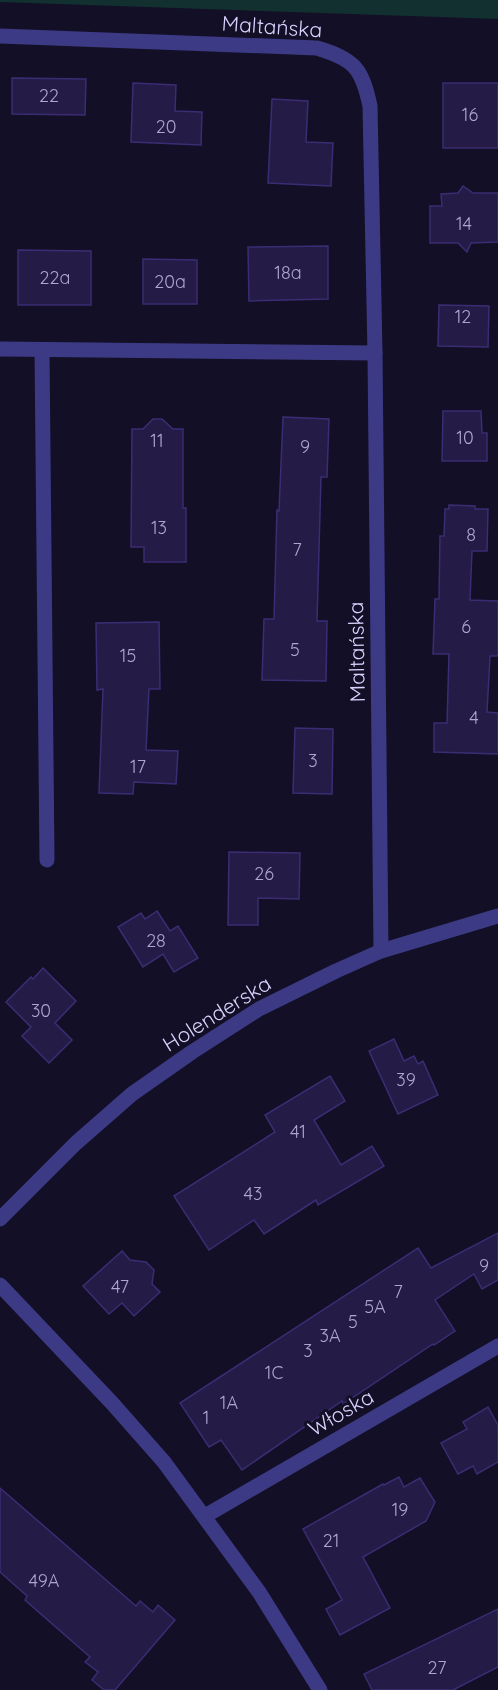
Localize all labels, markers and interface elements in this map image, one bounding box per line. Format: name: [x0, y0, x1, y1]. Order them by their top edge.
street label: Maltańska: [221, 10, 323, 42]
house number: 22: [39, 84, 59, 107]
house number: 16: [462, 103, 478, 126]
house number: 20: [156, 115, 176, 138]
house number: 14: [456, 212, 472, 235]
house number: 18a: [274, 261, 302, 284]
house number: 22a: [40, 266, 70, 289]
house number: 20a: [154, 270, 186, 293]
house number: 12: [455, 305, 471, 328]
house number: 10: [456, 426, 474, 449]
house number: 11: [150, 429, 164, 452]
house number: 9: [300, 435, 310, 458]
house number: 13: [151, 516, 167, 539]
house number: 8: [466, 523, 476, 546]
house number: 7: [292, 538, 302, 561]
street label: Maltańska: [342, 602, 370, 703]
house number: 6: [461, 615, 471, 638]
house number: 5: [290, 638, 300, 661]
house number: 15: [120, 644, 136, 667]
house number: 4: [469, 706, 479, 729]
house number: 3: [308, 749, 318, 772]
house number: 17: [130, 755, 146, 778]
house number: 26: [254, 862, 274, 885]
house number: 28: [146, 929, 166, 952]
street label: Holenderska: [157, 970, 275, 1057]
house number: 30: [31, 999, 51, 1022]
house number: 39: [396, 1068, 416, 1091]
house number: 41: [290, 1120, 306, 1143]
house number: 43: [244, 1182, 262, 1205]
house number: 9: [479, 1254, 489, 1277]
house number: 47: [111, 1275, 129, 1298]
house number: 7: [393, 1280, 403, 1303]
house number: 5A: [364, 1295, 386, 1318]
house number: 5: [348, 1310, 358, 1333]
house number: 3A: [319, 1324, 341, 1347]
house number: 3: [303, 1339, 313, 1362]
house number: 1C: [265, 1361, 283, 1384]
street label: Włoska: [303, 1383, 378, 1441]
house number: 1A: [220, 1391, 239, 1414]
house number: 1: [203, 1406, 209, 1429]
house number: 19: [392, 1498, 408, 1521]
house number: 21: [323, 1529, 339, 1552]
house number: 49A: [29, 1569, 60, 1592]
house number: 27: [428, 1656, 446, 1679]

